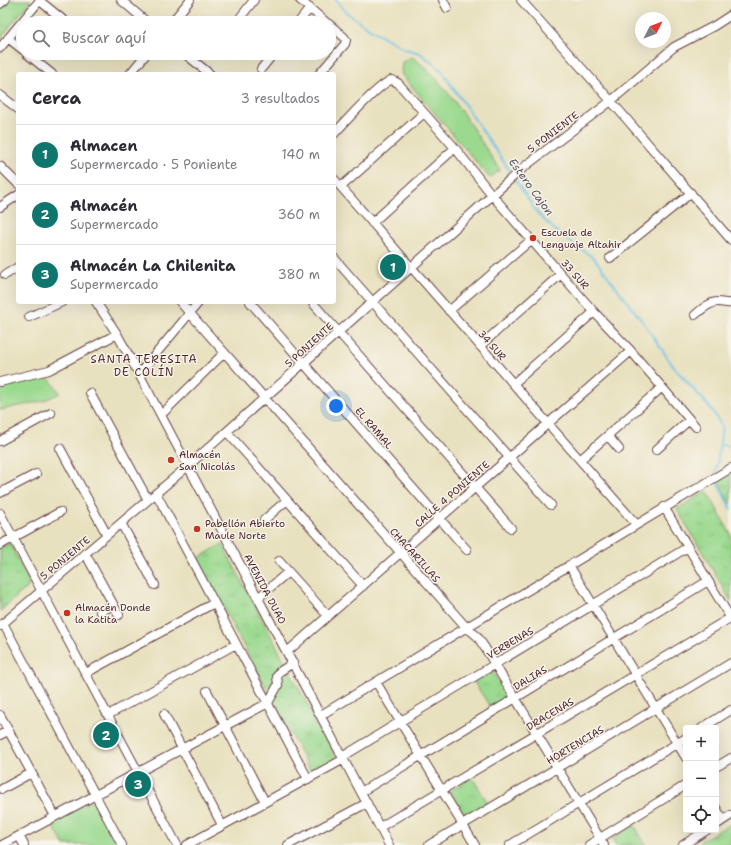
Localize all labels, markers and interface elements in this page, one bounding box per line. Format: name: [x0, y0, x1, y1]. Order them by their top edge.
north arrow: [635, 12, 671, 48]
search box: [16, 16, 336, 60]
icon: search: [30, 27, 52, 49]
text: Buscar aquí: [62, 28, 146, 48]
text: Cerca: [32, 87, 81, 109]
text: 3 resultados: [241, 90, 320, 107]
street label: 5 PONIENTE: [525, 108, 581, 156]
text: Almacen: [70, 136, 137, 156]
text: 1: [42, 146, 48, 163]
text: 140 m: [281, 146, 320, 163]
water label: Estero Cajon: [505, 155, 557, 219]
text: Supermercado · 5 Poniente: [70, 156, 237, 173]
text: Almacén: [70, 196, 137, 216]
text: 2: [40, 206, 50, 223]
text: 360 m: [278, 206, 320, 223]
text: Supermercado: [70, 216, 158, 233]
place label: Escuela de Lenguaje Altahir: [541, 226, 622, 251]
marker: Escuela de Lenguaje Altahir: [528, 233, 538, 243]
pin: 1: [380, 252, 406, 282]
text: Almacén La Chilenita: [70, 256, 236, 276]
street label: 33 SUR: [558, 256, 592, 292]
text: 3: [40, 266, 50, 283]
text: 380 m: [278, 266, 320, 283]
text: Supermercado: [70, 276, 158, 293]
street label: 5 PONIENTE: [282, 320, 336, 370]
street label: 34 SUR: [475, 327, 509, 363]
district label: SANTA TERESITA DE COLÍN: [91, 352, 197, 380]
your location: [326, 396, 346, 416]
street label: EL RAMAL: [352, 404, 396, 452]
place label: Almacén San Nicolás: [179, 448, 236, 473]
marker: Almacén San Nicolás: [166, 455, 176, 465]
street label: CALLE 4 PONIENTE: [412, 458, 492, 530]
place label: Pabellón Abierto Maule Norte: [205, 517, 285, 542]
marker: Pabellón Abierto Maule Norte: [192, 524, 202, 534]
street label: CHACARILLAS: [387, 525, 443, 585]
street label: 5 PONIENTE: [37, 533, 93, 583]
street label: AVENIDA DUAO: [241, 552, 289, 626]
place label: Almacén Donde la Katita: [75, 601, 151, 626]
marker: Almacén Donde la Katita: [62, 608, 72, 618]
street label: VERBENAS: [484, 624, 536, 662]
street label: DALIAS: [511, 663, 550, 693]
street label: DRACENAS: [524, 695, 576, 733]
pin: 2: [93, 720, 119, 750]
street label: HORTENCIAS: [544, 723, 606, 767]
map controls: [683, 725, 719, 833]
button: +: [683, 725, 719, 761]
button: −: [683, 761, 719, 797]
pin: 3: [125, 769, 151, 799]
button: locate: [683, 797, 719, 833]

